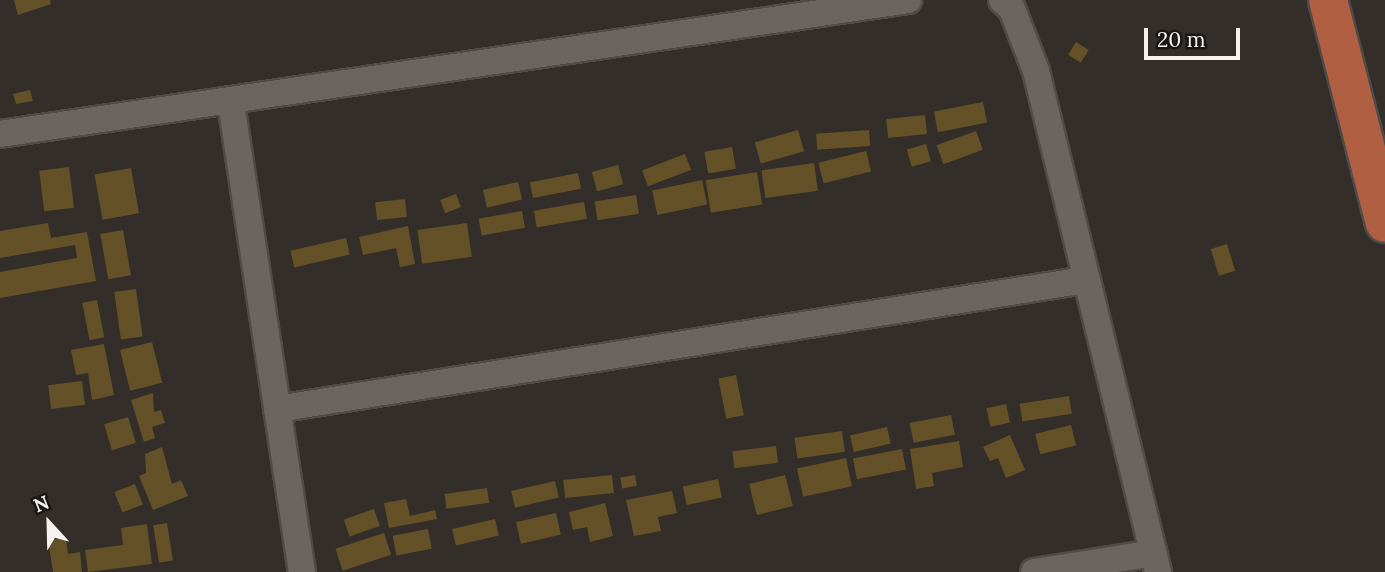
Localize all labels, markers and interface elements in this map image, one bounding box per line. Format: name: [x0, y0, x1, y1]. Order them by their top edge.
scale bar: [1147, 14, 1243, 58]
text: 20 m: [1157, 26, 1206, 53]
north arrow: [14, 488, 84, 558]
text: N: [30, 490, 52, 517]

